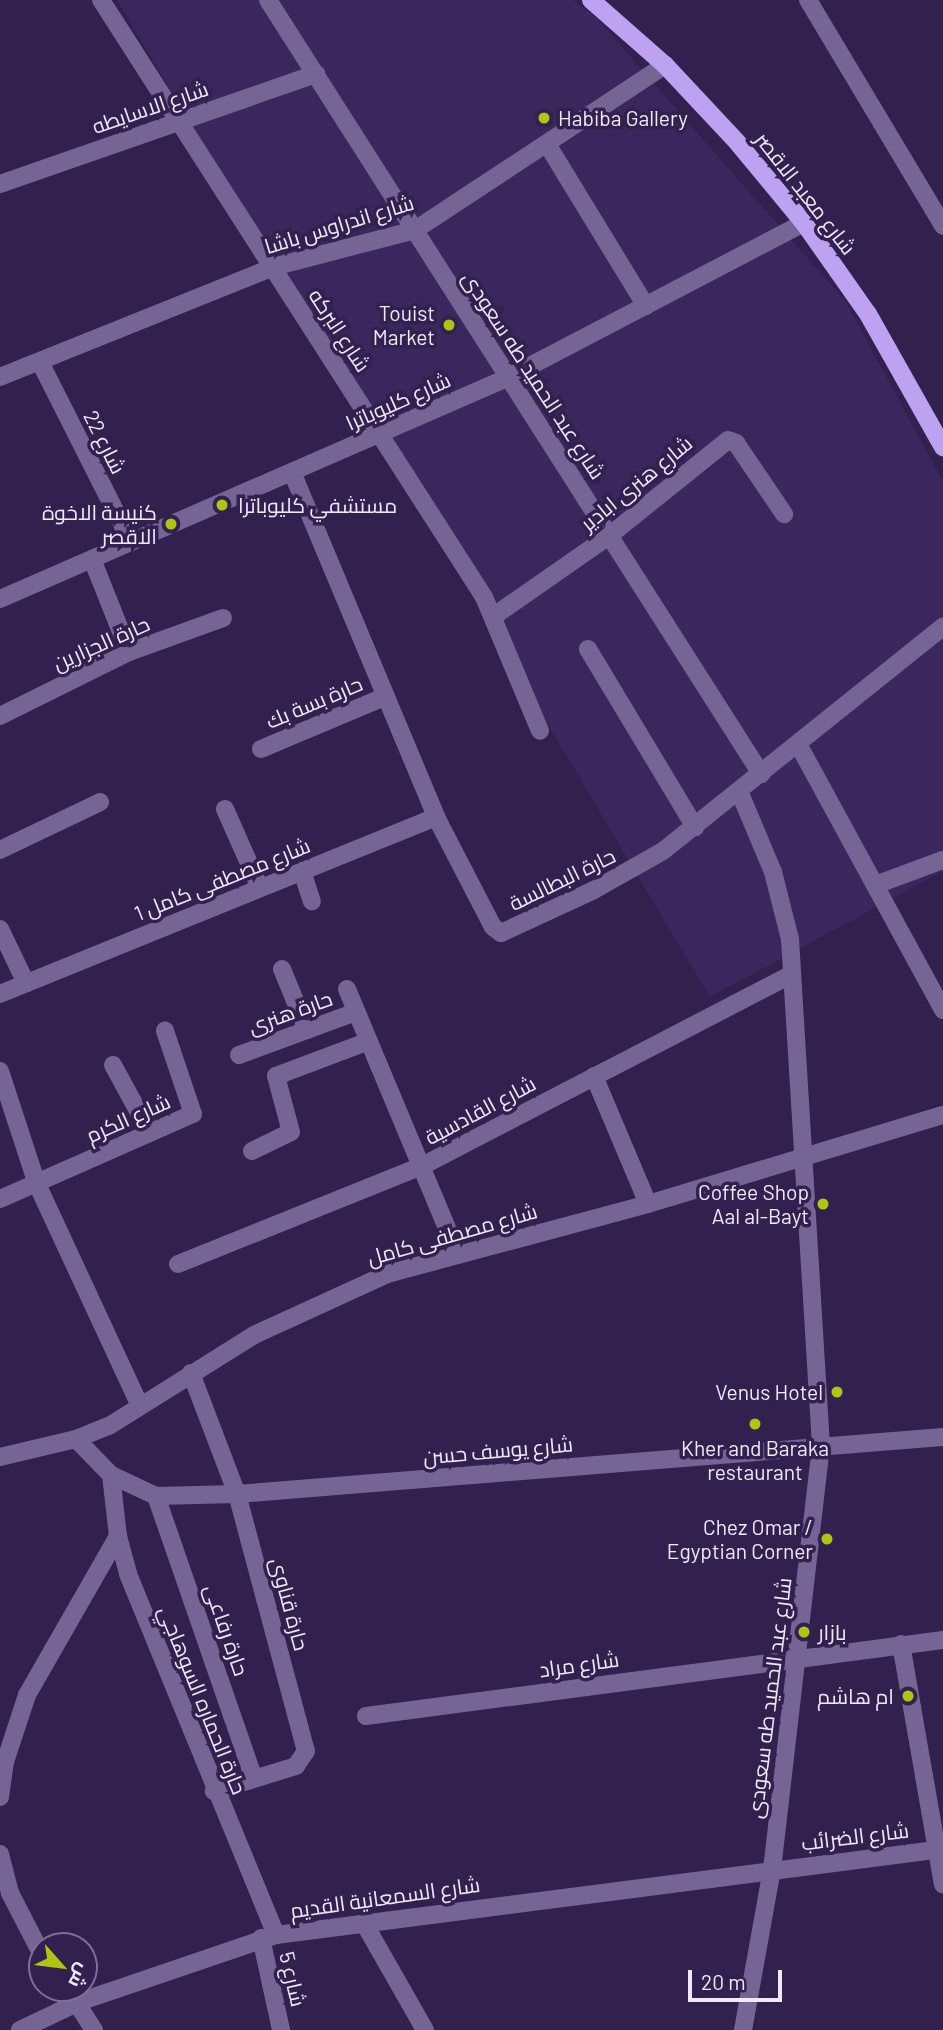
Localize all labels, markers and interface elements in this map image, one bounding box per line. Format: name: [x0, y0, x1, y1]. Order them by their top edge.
street label: شارع الاسايطه: [89, 75, 211, 139]
place label: Habiba Gallery: [558, 105, 688, 131]
marker: Habiba Gallery: [536, 110, 552, 126]
street label: شارع معبد الاقصر: [750, 127, 862, 259]
street label: شارع اندراوس باشا: [261, 189, 417, 259]
street label: شارع عبد الحميد طه سعودى: [457, 266, 611, 484]
street label: شارع البركه: [304, 284, 376, 376]
place label: Touist Market: [373, 300, 435, 350]
marker: Touist Market: [441, 317, 457, 333]
street label: شارع كليوباترا: [342, 367, 454, 435]
street label: شارع 22: [78, 406, 132, 478]
street label: شارع هنرى ابادير: [575, 430, 697, 536]
place label: مستشفي كليوباترا: [238, 492, 397, 518]
marker: مستشفي كليوباترا: [212, 495, 232, 515]
place label: كنيسة الاخوة الاقصر: [42, 499, 157, 549]
marker: كنيسة الاخوة الاقصر: [163, 516, 179, 532]
street label: حارة الجزارين: [49, 610, 153, 676]
street label: حارة بسة بك: [262, 670, 366, 734]
street label: شارع مصطفى كامل 1: [130, 832, 314, 926]
street label: حارة البطالسة: [505, 842, 619, 916]
street label: حارة هنرى: [244, 985, 336, 1039]
street label: شارع القادسية: [420, 1070, 540, 1150]
street label: شارع الكرم: [82, 1088, 174, 1148]
place label: Coffee Shop Aal al‑Bayt: [698, 1179, 809, 1229]
marker: Coffee Shop Aal al‑Bayt: [815, 1196, 831, 1212]
street label: شارع مصطفى كامل: [364, 1198, 540, 1270]
place label: Venus Hotel: [715, 1379, 823, 1405]
marker: Venus Hotel: [829, 1384, 845, 1400]
marker: Kher and Baraka restaurant: [747, 1416, 763, 1432]
street label: شارع يوسف حسن: [422, 1431, 574, 1469]
place label: Kher and Baraka restaurant: [681, 1435, 829, 1485]
place label: Chez Omar / Egyptian Corner: [667, 1514, 813, 1564]
marker: Chez Omar / Egyptian Corner: [819, 1531, 835, 1547]
street label: حارة قناوى: [266, 1555, 314, 1653]
street label: شارع عبد الحميد طه سعودى: [742, 1576, 796, 1820]
street label: حارة رفاعى: [200, 1581, 254, 1679]
street label: حارة الحماره السوهاجي: [154, 1602, 252, 1798]
place label: بازار: [818, 1619, 846, 1645]
marker: بازار: [796, 1624, 812, 1640]
street label: شارع مراد: [537, 1646, 621, 1682]
place label: ام هاشم: [817, 1683, 894, 1709]
marker: ام هاشم: [900, 1688, 916, 1704]
street label: شارع الضرائب: [800, 1817, 910, 1855]
street label: شارع السمعانية القديم: [288, 1871, 482, 1923]
north arrow: [28, 1932, 98, 2002]
street label: شارع 5: [274, 1949, 312, 2009]
scale bar: [691, 1956, 786, 2000]
text: ش: [64, 1960, 96, 1992]
text: 20 m: [701, 1969, 746, 1994]

